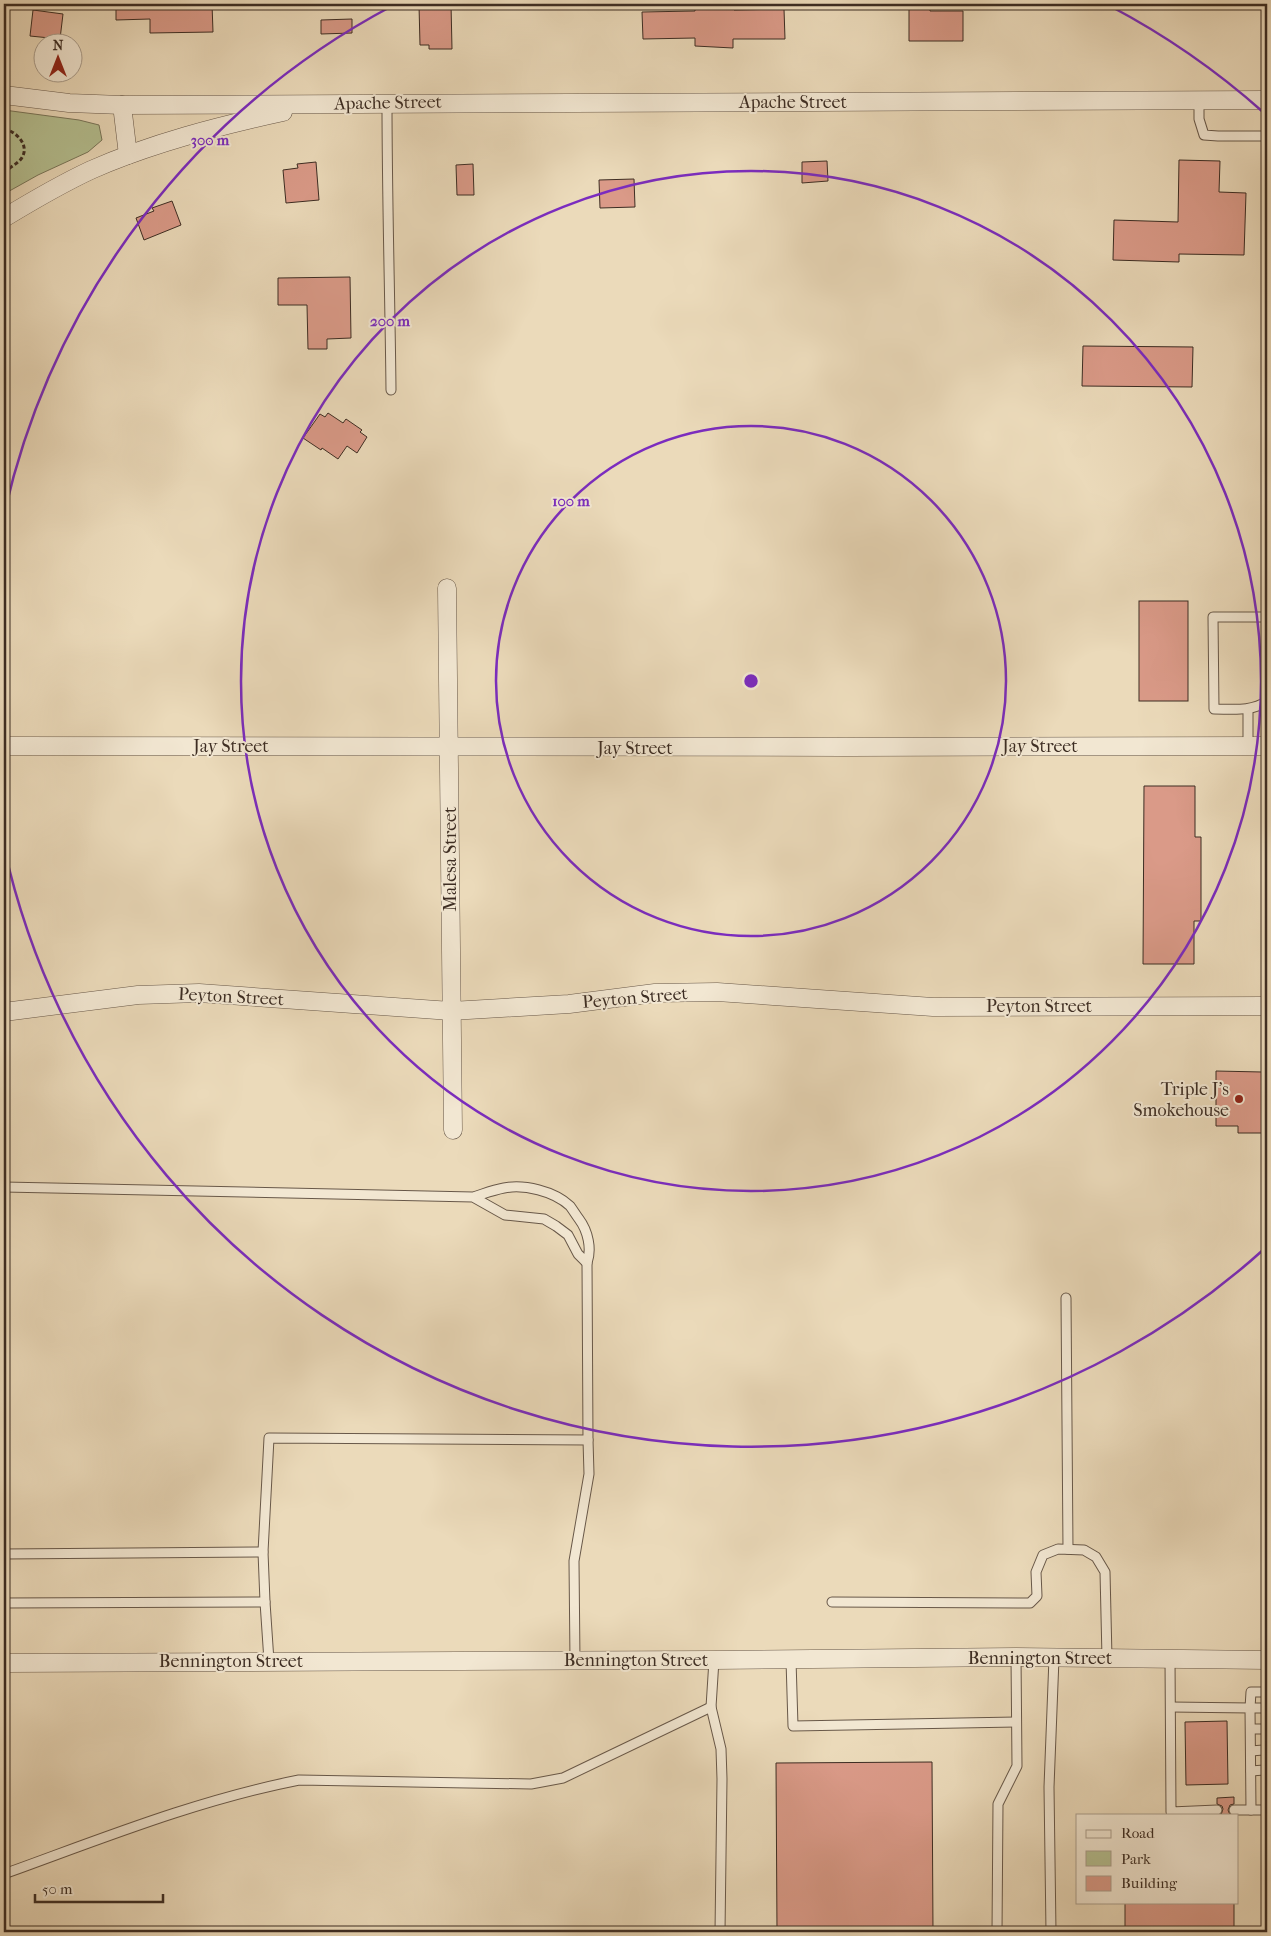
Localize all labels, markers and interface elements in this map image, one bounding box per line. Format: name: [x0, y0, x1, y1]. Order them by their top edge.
north arrow: [32, 32, 82, 82]
text: N: [53, 37, 64, 54]
street label: Apache Street: [333, 92, 443, 114]
street label: Apache Street: [738, 92, 848, 113]
text: 300 m: [191, 131, 230, 149]
text: 200 m: [370, 312, 410, 330]
text: 100 m: [552, 492, 590, 510]
centre of rings: [742, 672, 760, 690]
street label: Jay Street: [191, 736, 269, 757]
street label: Jay Street: [1000, 736, 1078, 757]
street label: Jay Street: [595, 738, 673, 759]
street label: Malesa Street: [440, 806, 461, 911]
street label: Peyton Street: [581, 983, 689, 1013]
street label: Peyton Street: [178, 984, 285, 1010]
street label: Peyton Street: [986, 996, 1093, 1017]
place label: Triple J's Smokehouse: [1133, 1079, 1229, 1121]
marker: Triple J's Smokehouse: [1233, 1093, 1245, 1105]
street label: Bennington Street: [968, 1648, 1113, 1669]
street label: Bennington Street: [564, 1650, 709, 1671]
street label: Bennington Street: [159, 1651, 304, 1672]
legend: [1076, 1814, 1238, 1904]
text: Road: [1121, 1824, 1155, 1842]
text: Park: [1121, 1850, 1151, 1868]
scale bar: [35, 1871, 162, 1903]
text: Building: [1121, 1874, 1178, 1892]
text: 50 m: [42, 1880, 73, 1898]

